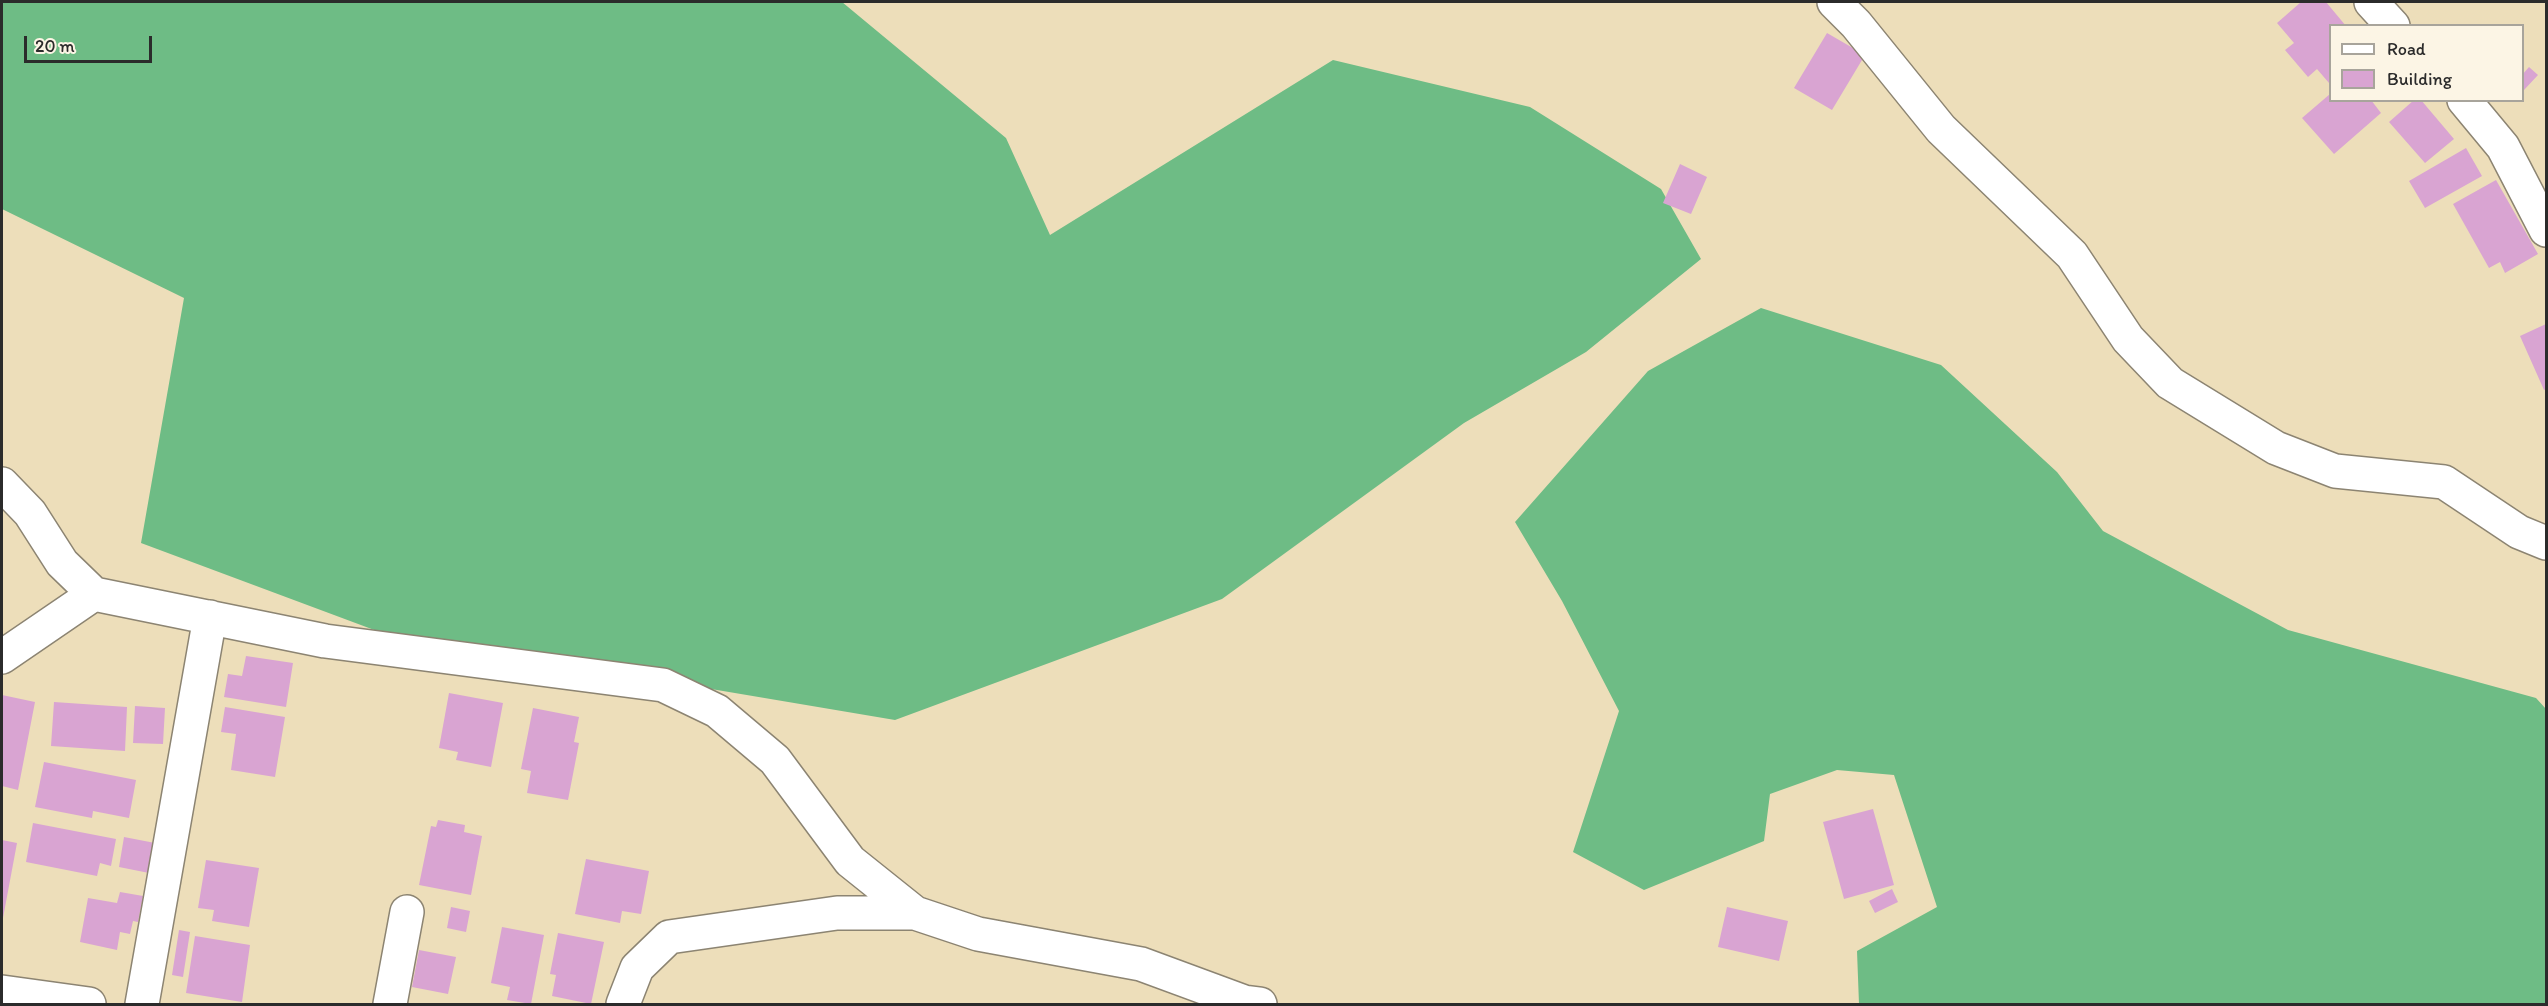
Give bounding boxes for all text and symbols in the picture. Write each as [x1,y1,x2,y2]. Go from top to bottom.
scale bar [27,24,154,62]
legend [2329,24,2524,102]
text: 20 m [35,35,75,57]
text: Road [2387,38,2426,60]
text: Building [2387,68,2452,90]

